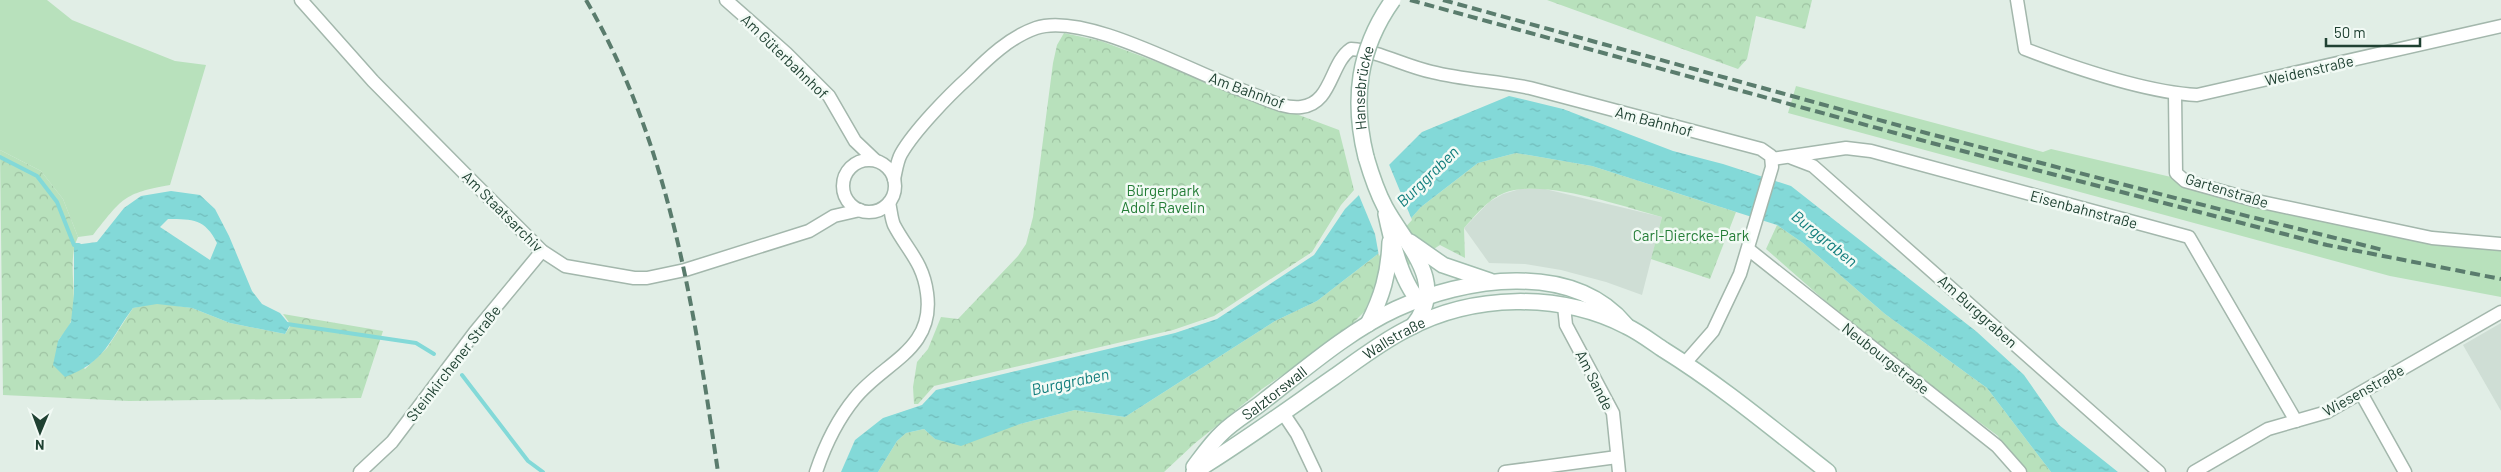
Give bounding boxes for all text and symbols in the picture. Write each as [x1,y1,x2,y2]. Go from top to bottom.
street label: Am Güterbahnhof [738,10,832,102]
scale bar [2326,15,2420,47]
text: 50 m [2334,23,2366,41]
street label: Hansebrücke [1350,43,1377,131]
street label: Weidenstraße [2263,51,2355,89]
street label: Am Bahnhof [1207,68,1287,112]
street label: Am Bahnhof [1613,102,1695,140]
water label: Burggraben [1392,142,1462,210]
street label: Am Staatsarchiv [459,167,547,255]
street label: Gartenstraße [2183,169,2271,211]
park label: Bürgerpark Adolf Ravelin [1121,181,1205,216]
street label: Eisenbahnstraße [2028,186,2140,232]
water label: Burggraben [1788,206,1862,270]
park label: Carl-Diercke-Park [1633,226,1750,244]
street label: Am Burggraben [1935,271,2021,351]
street label: Steinkirchener Straße [402,301,504,425]
street label: Wallstraße [1359,313,1428,363]
street label: Neubourgstraße [1839,318,1933,398]
street label: Am Sande [1572,347,1618,413]
street label: Wiesenstraße [2319,360,2407,420]
street label: Salztorswall [1238,362,1310,423]
water label: Burggraben [1029,364,1111,398]
north arrow [15,407,65,457]
text: N [35,437,45,454]

